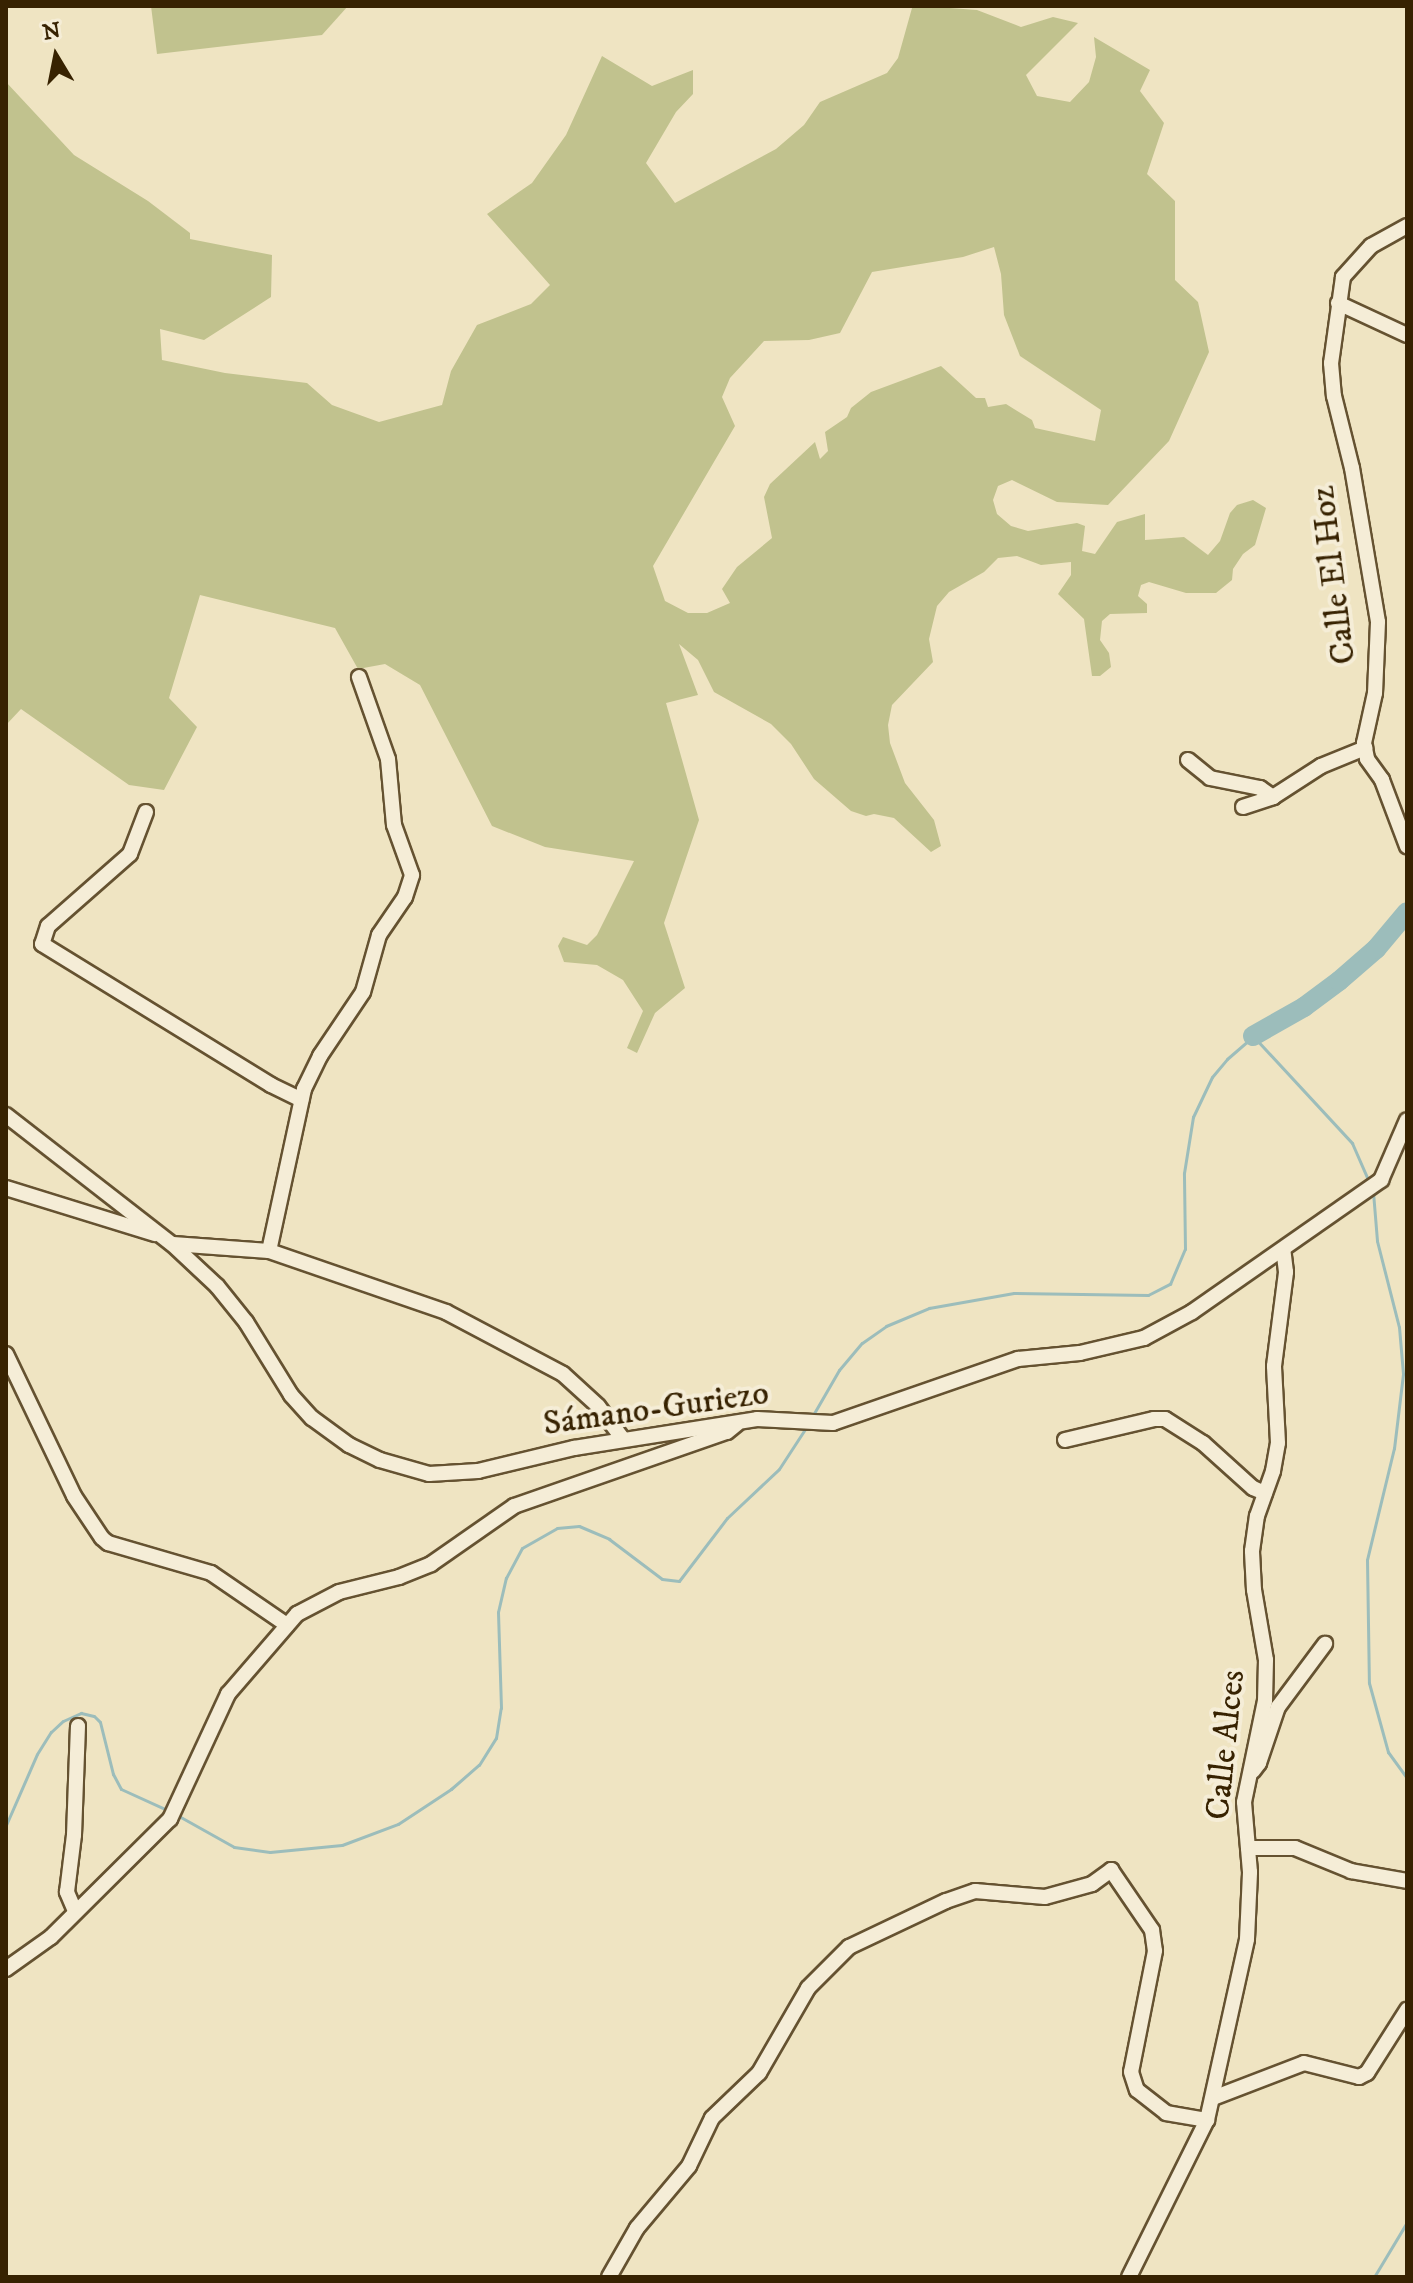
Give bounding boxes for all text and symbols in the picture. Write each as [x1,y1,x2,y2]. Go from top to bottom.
north arrow [16,16,96,96]
text: N [41,17,63,47]
street label: Calle El Hoz [1303,483,1365,667]
street label: Sámano-Guriezo [541,1373,771,1445]
street label: Calle Alces [1198,1668,1254,1822]

